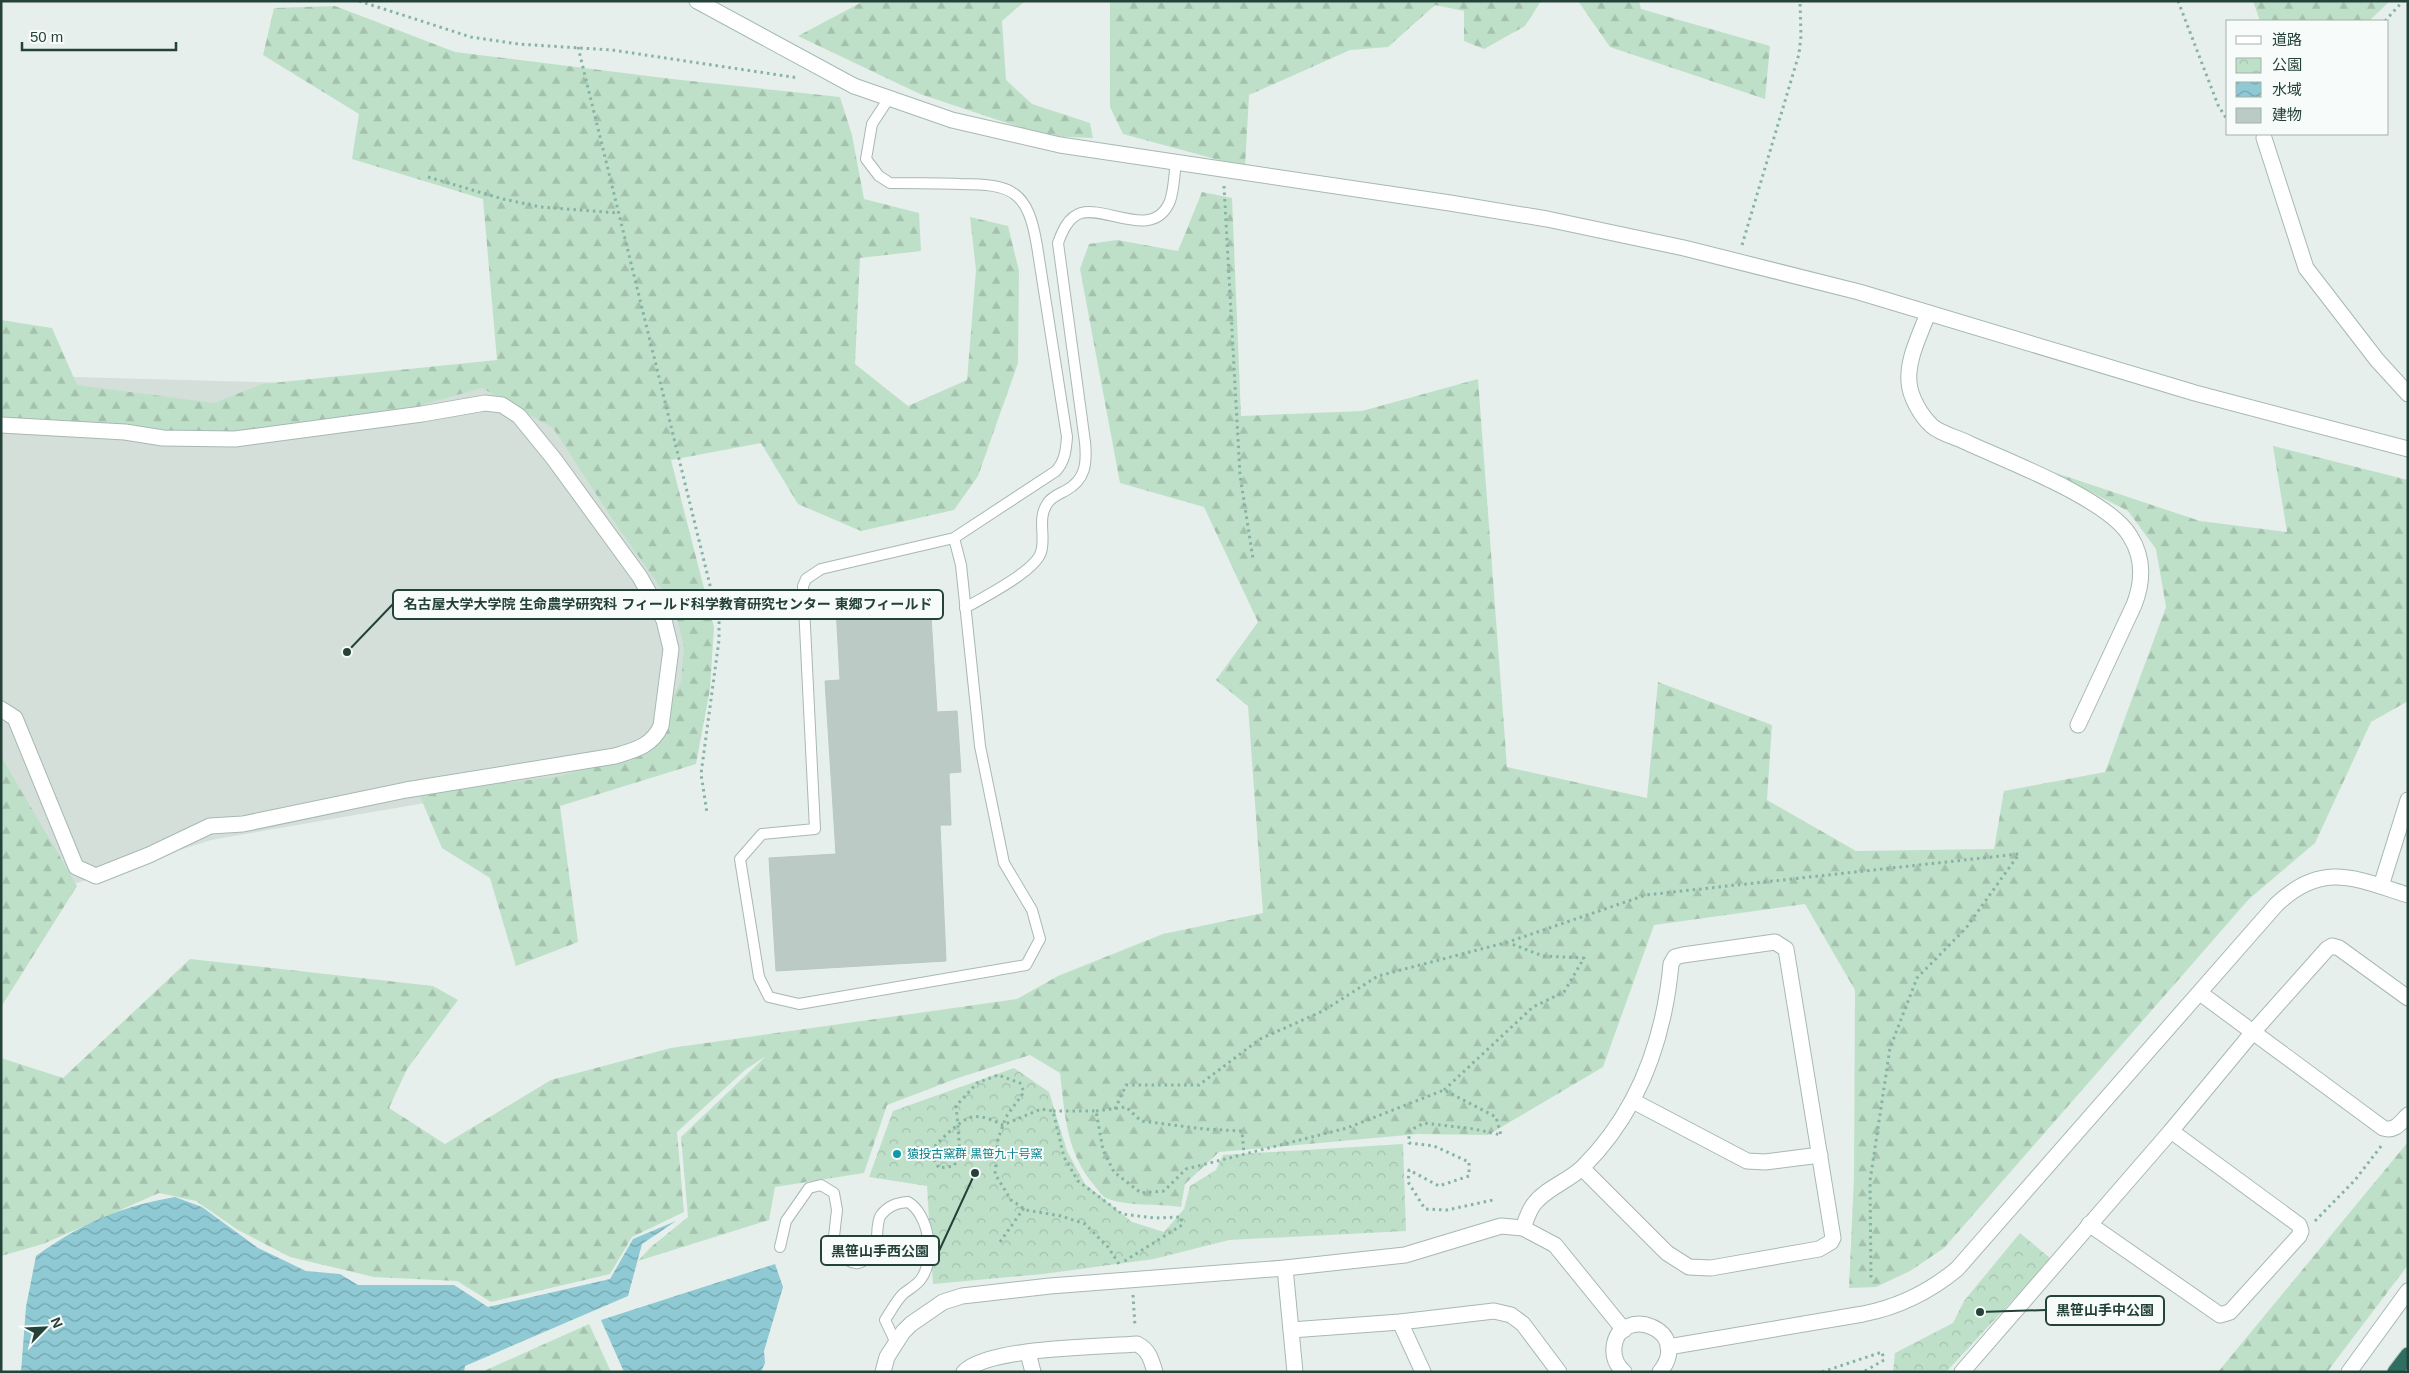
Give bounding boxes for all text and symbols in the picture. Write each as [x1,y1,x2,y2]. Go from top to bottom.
scale bar [22,20,176,52]
legend [2226,20,2389,135]
text: 50 m [30,28,63,45]
text: 道路 [2272,31,2302,48]
text: 公園 [2272,56,2302,73]
text: 水域 [2272,81,2302,98]
text: 建物 [2272,106,2302,123]
callout: 名古屋大学大学院 生命農学研究科 フィールド科学教育研究センター 東郷フィールド [393,590,943,619]
text: 名古屋大学大学院 生命農学研究科 フィールド科学教育研究センター 東郷フィールド [403,596,933,612]
place label: 猿投古窯群 黒笹九十号窯 [907,1147,1042,1161]
marker: 猿投古窯群 黒笹九十号窯 [891,1148,903,1160]
callout: 黒笹山手西公園 [821,1236,939,1265]
text: 黒笹山手西公園 [831,1243,929,1259]
callout: 黒笹山手中公園 [2046,1296,2164,1325]
text: 黒笹山手中公園 [2056,1302,2154,1318]
north arrow [20,1303,70,1353]
text: N [48,1315,66,1331]

